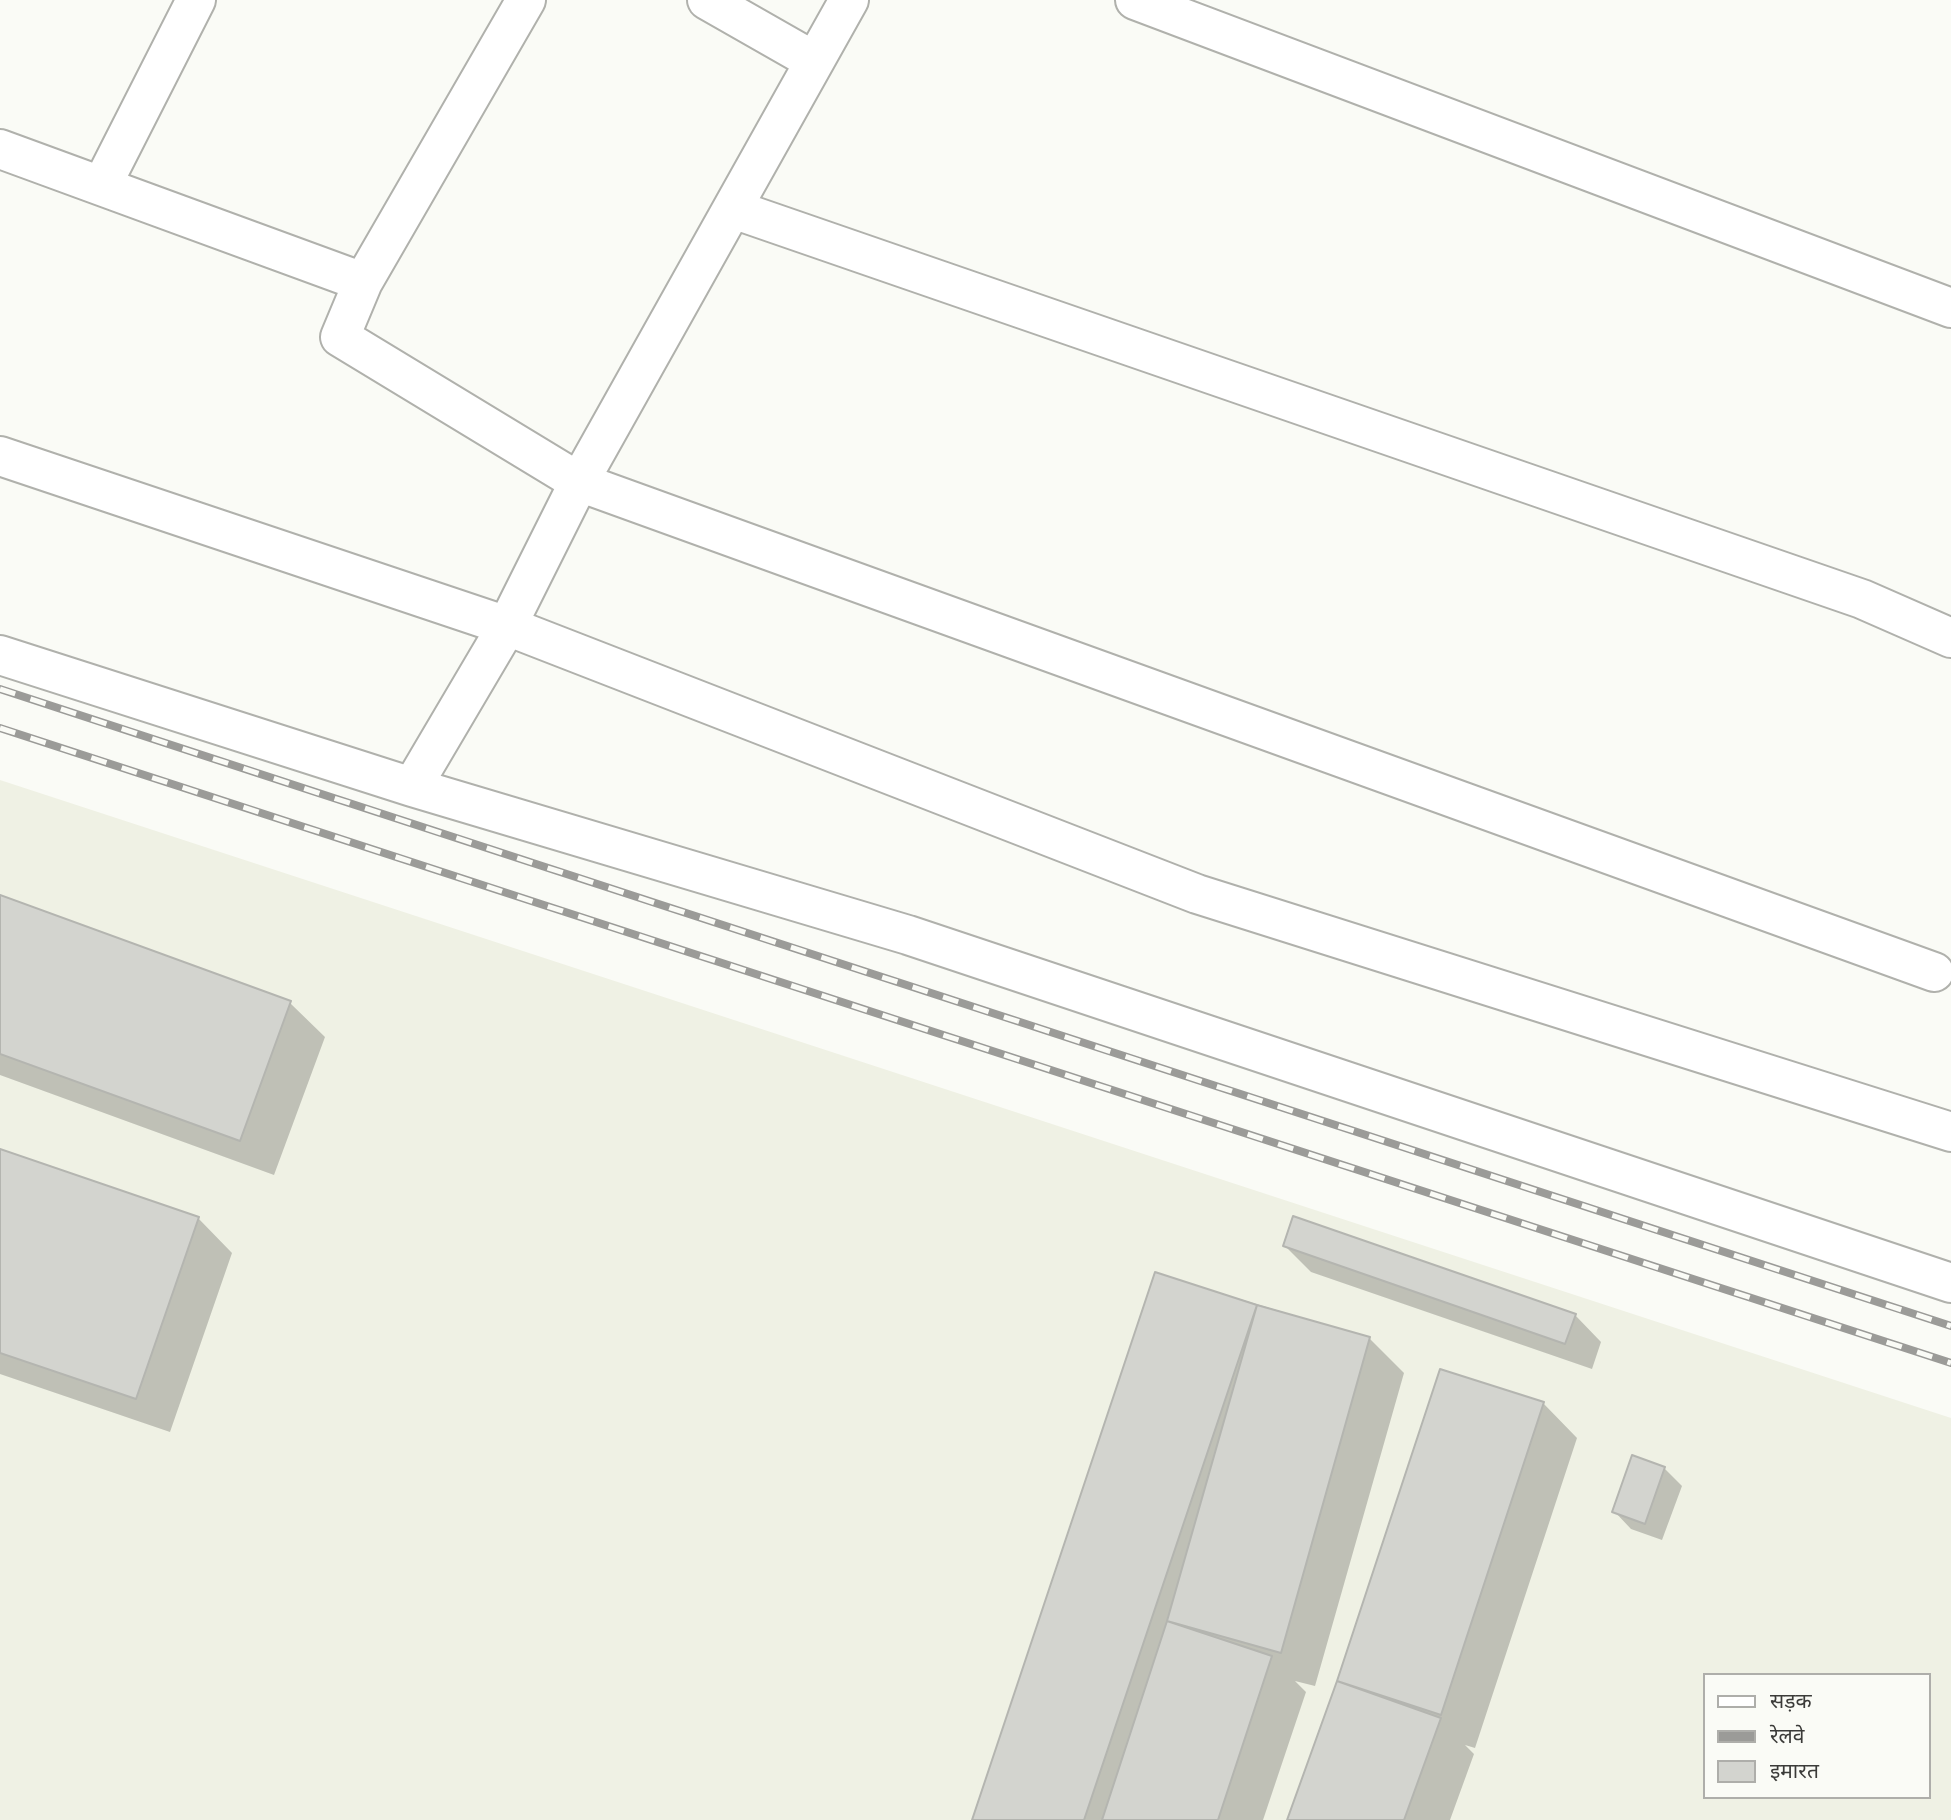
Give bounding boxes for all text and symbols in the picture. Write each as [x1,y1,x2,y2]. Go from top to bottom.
legend [1702,1673,1930,1799]
text: सड़क [1770,1687,1812,1715]
text: रेलवे [1770,1722,1805,1750]
text: इमारत [1770,1757,1819,1785]

